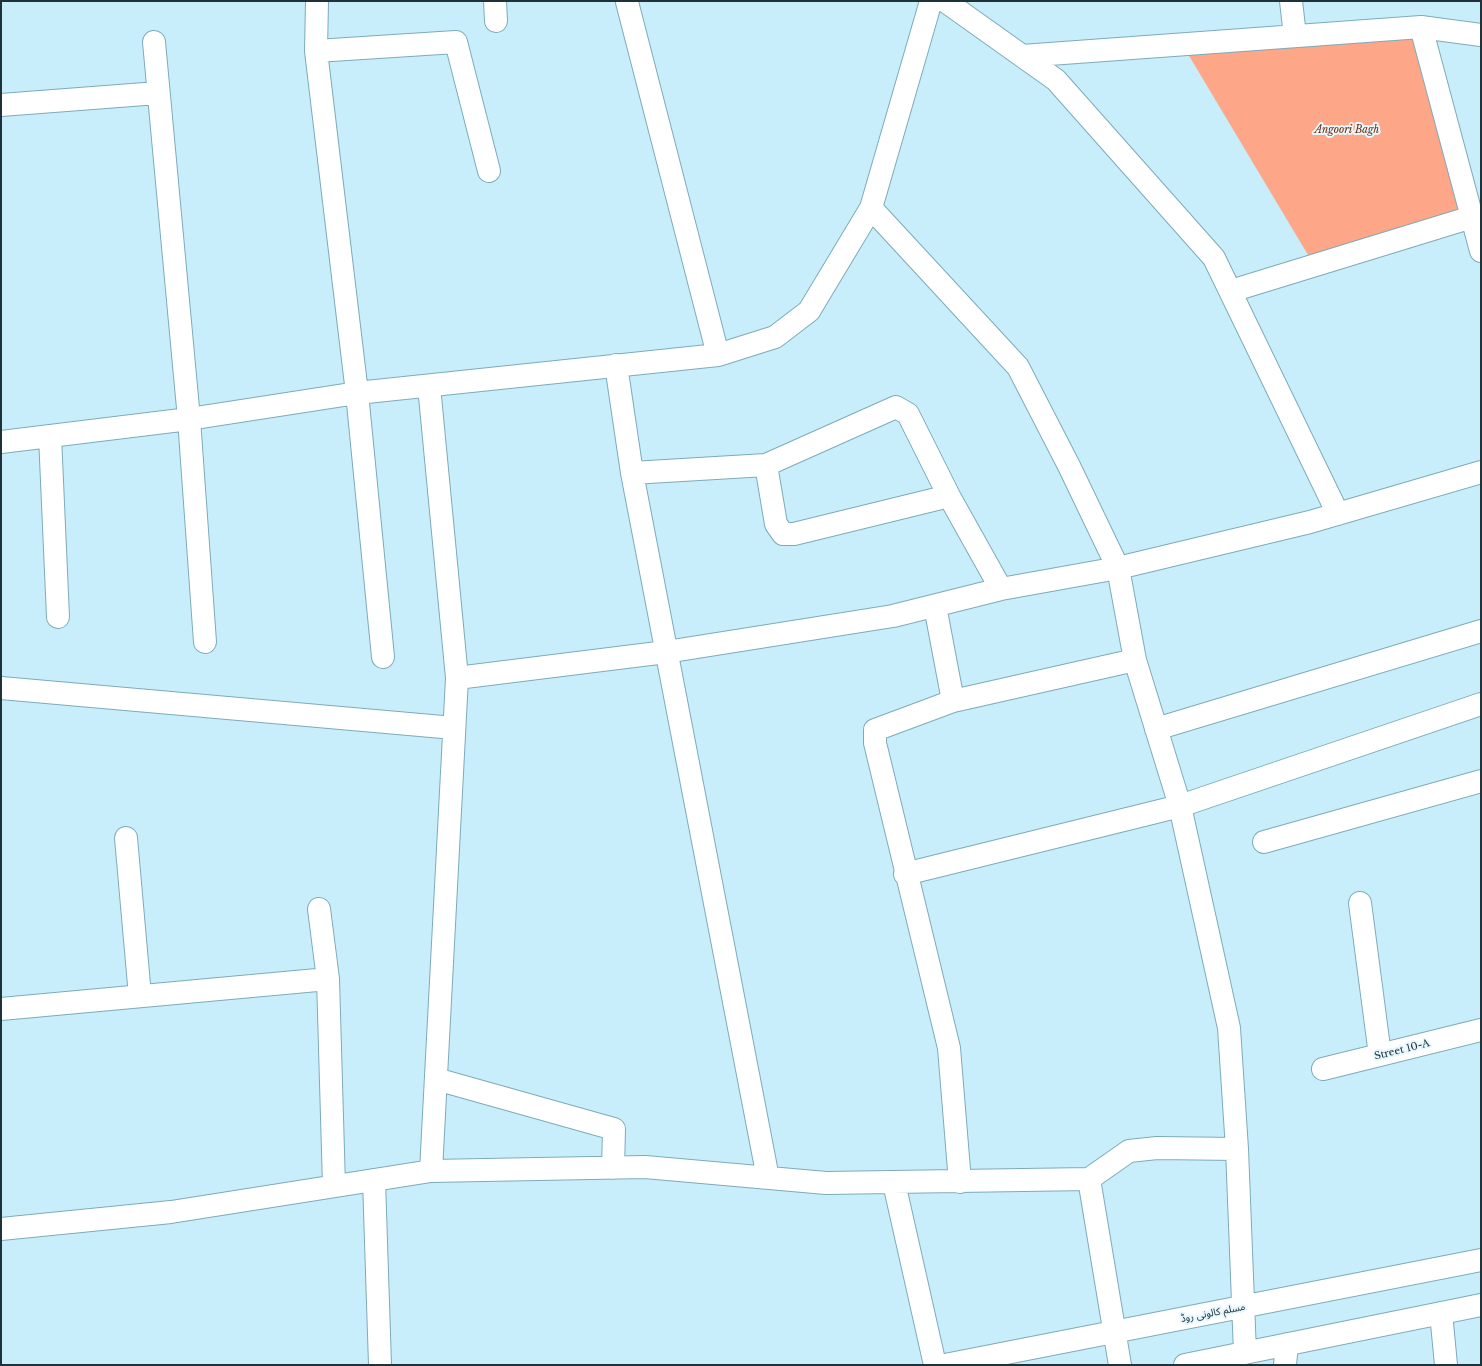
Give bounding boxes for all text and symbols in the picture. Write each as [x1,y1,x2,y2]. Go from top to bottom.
park label: Angoori Bagh [1315,124,1379,136]
street label: Street 10-A [1373,1037,1431,1063]
street label: مسلم کالونی روڈ [1180,1301,1246,1325]

